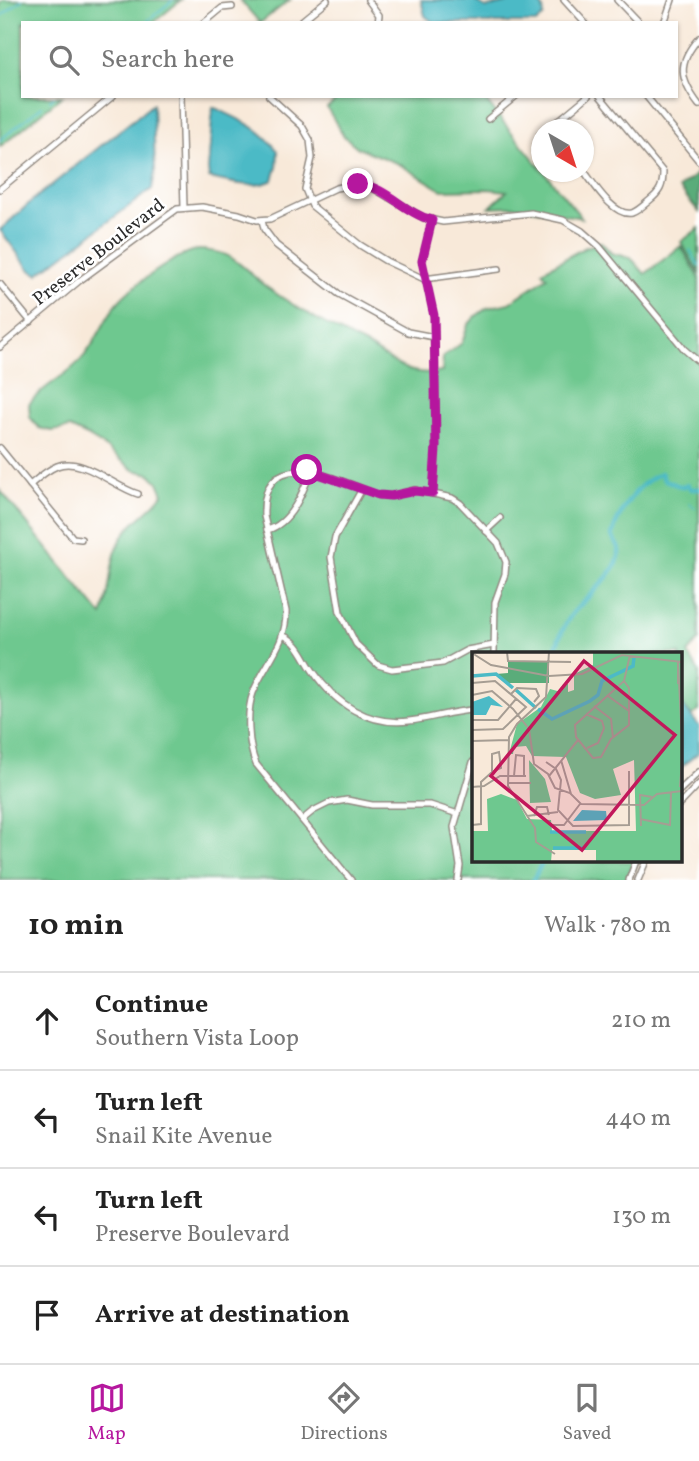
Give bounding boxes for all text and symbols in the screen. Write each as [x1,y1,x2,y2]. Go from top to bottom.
search box [21,21,678,98]
icon: search [45,41,83,79]
text: Search here [101,42,234,78]
north arrow [531,119,594,182]
route end [342,168,373,199]
street label: Preserve Boulevard [28,193,171,312]
route start [291,454,322,485]
inset map [472,652,682,862]
text: 10 min [28,905,124,947]
text: Walk · 780 m [544,910,671,942]
text: Continue [95,987,208,1023]
icon: ahead [28,1002,66,1040]
text: 210 m [611,1005,671,1037]
text: Southern Vista Loop [95,1023,299,1055]
text: Turn left [95,1085,203,1121]
icon: left [28,1100,66,1138]
text: 440 m [605,1103,671,1135]
text: Snail Kite Avenue [95,1121,272,1153]
text: Turn left [95,1183,203,1219]
icon: left [28,1198,66,1236]
text: 130 m [612,1201,671,1233]
text: Preserve Boulevard [95,1219,290,1251]
icon: arrive [28,1296,66,1334]
text: Arrive at destination [95,1297,350,1333]
tab: Map [87,1379,126,1447]
tab: Directions [301,1379,388,1447]
tab: Saved [563,1379,611,1447]

